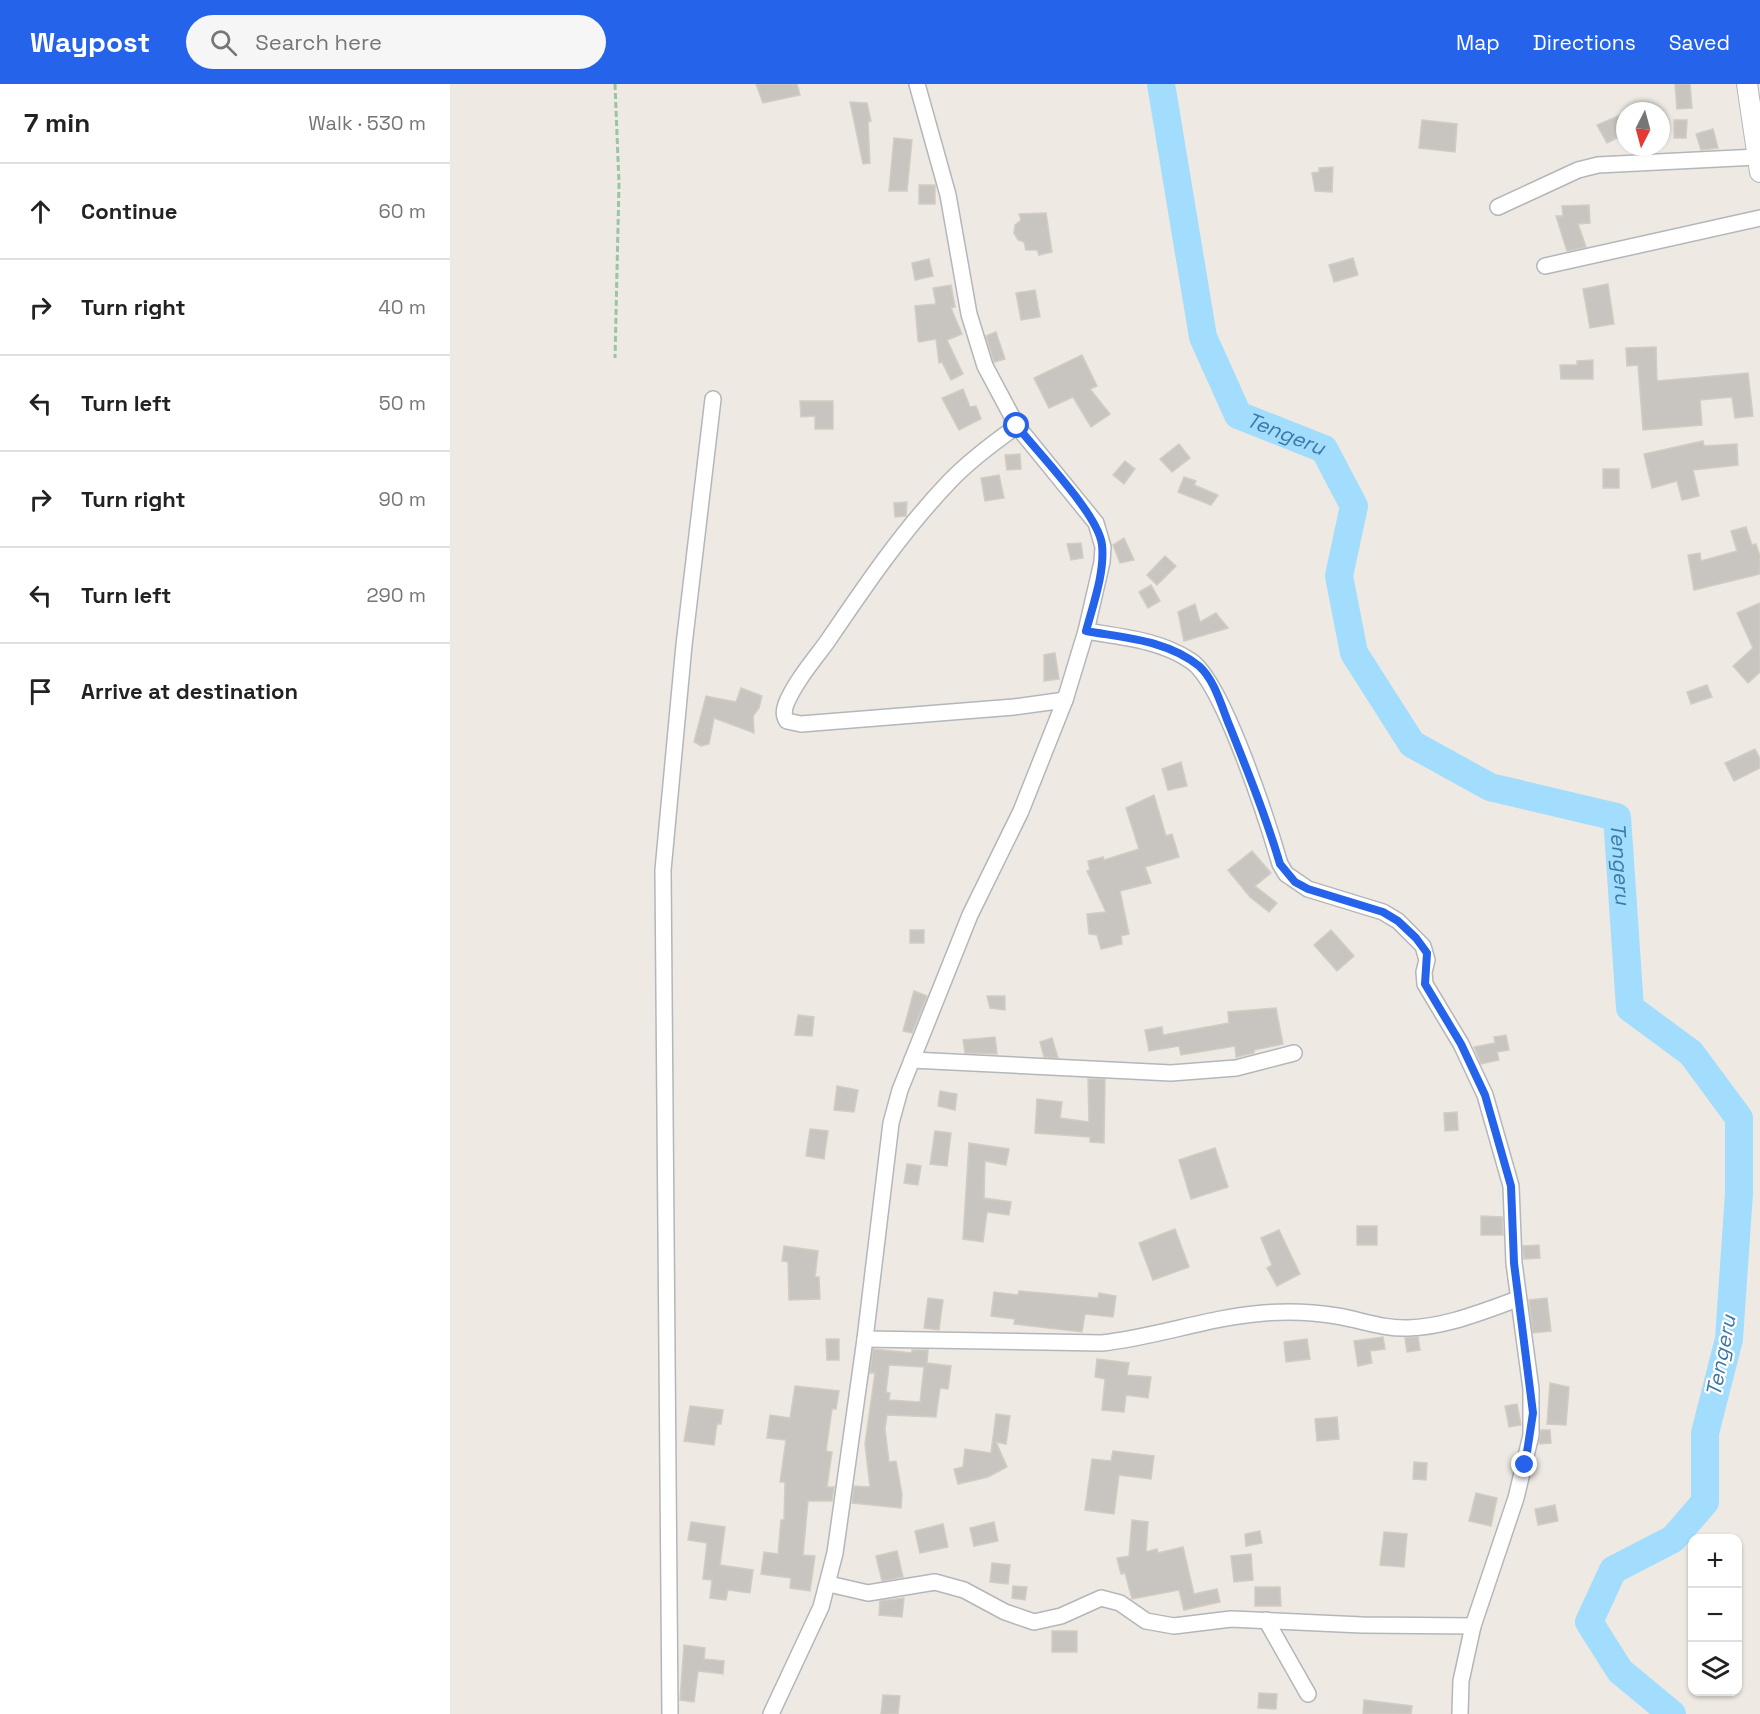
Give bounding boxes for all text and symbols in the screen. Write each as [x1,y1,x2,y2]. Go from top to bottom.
search box [186,15,606,69]
text: Waypost [30,24,150,60]
icon: search [207,26,240,59]
text: Search here [255,28,382,56]
text: Map [1456,29,1500,56]
text: Directions [1533,29,1636,56]
text: Saved [1669,29,1730,56]
north arrow [1616,102,1670,156]
text: 7 min [24,106,90,140]
text: Walk · 530 m [308,110,426,136]
icon: ahead [24,195,57,228]
text: Continue [81,197,177,225]
text: 60 m [379,198,426,224]
icon: right [24,291,57,324]
text: Turn right [81,293,186,321]
text: 40 m [378,294,426,320]
icon: left [24,387,57,420]
text: Turn left [81,389,171,417]
text: 50 m [379,390,426,416]
water label: Tengeru [1242,406,1330,461]
route start [1003,412,1029,438]
icon: right [24,483,57,516]
text: Turn right [81,485,186,513]
text: 90 m [379,486,426,512]
icon: left [24,579,57,612]
text: Turn left [81,581,171,609]
text: 290 m [367,582,426,608]
icon: arrive [24,675,57,708]
text: Arrive at destination [81,677,298,705]
water label: Tengeru [1604,822,1637,907]
water label: Tengeru [1699,1312,1742,1399]
route end [1511,1451,1537,1477]
map controls [1688,1534,1742,1696]
button: + [1688,1534,1742,1588]
button: − [1688,1588,1742,1642]
button: layers [1688,1642,1742,1696]

